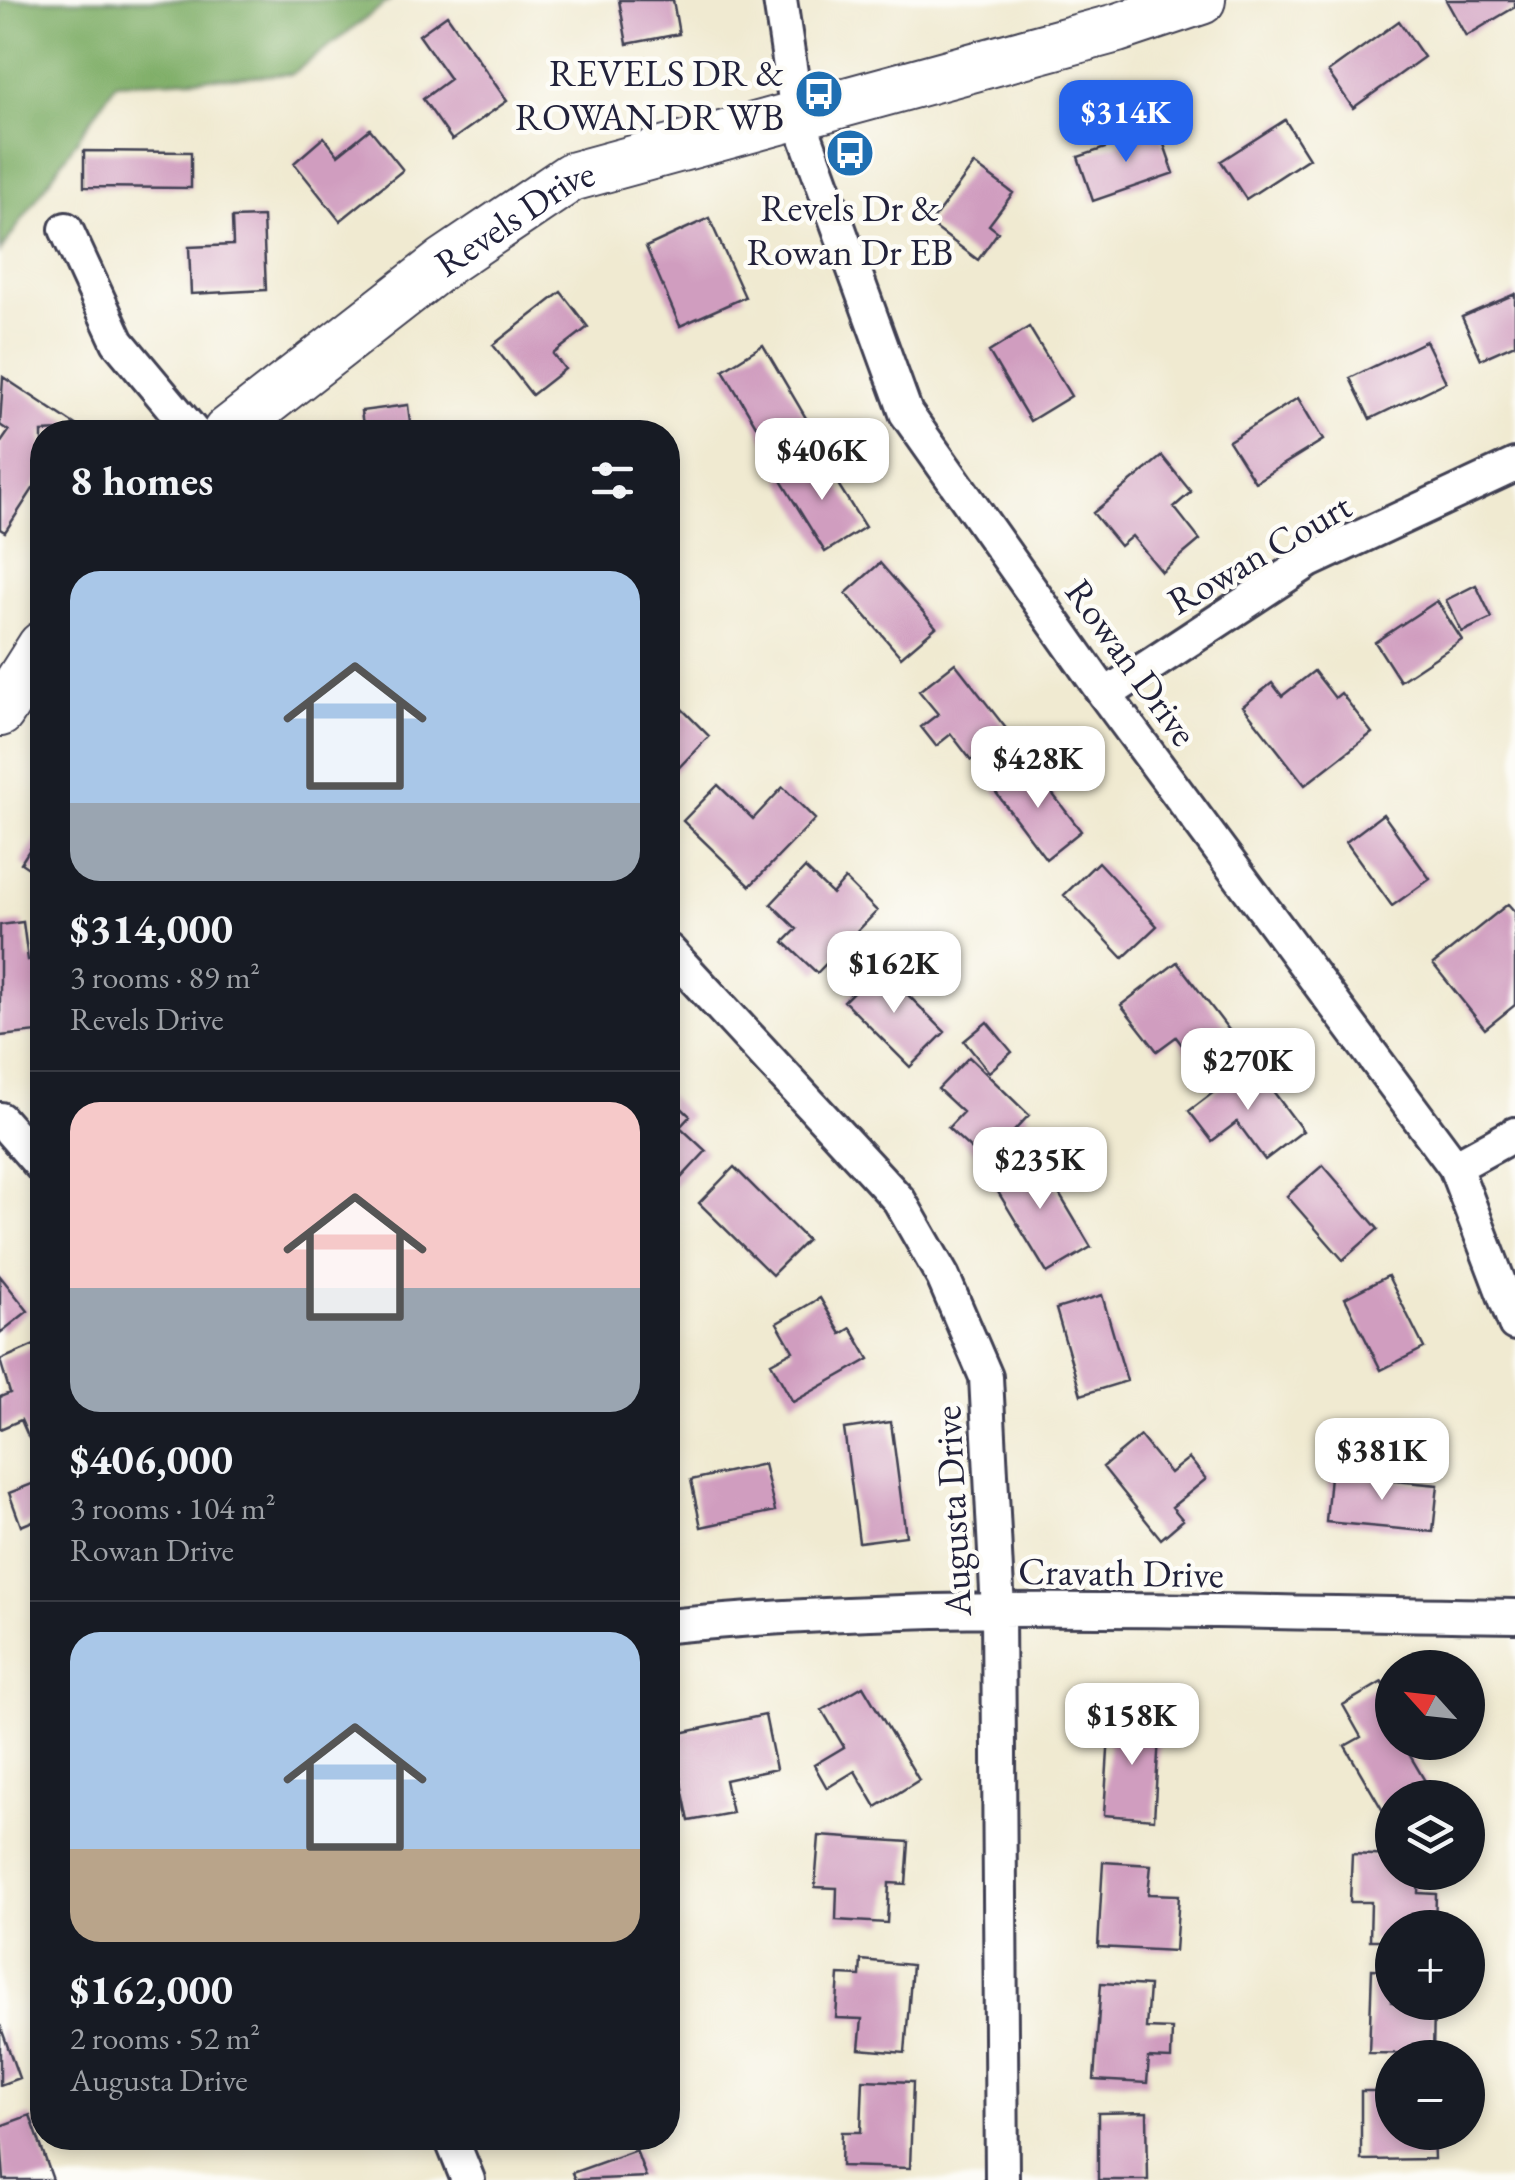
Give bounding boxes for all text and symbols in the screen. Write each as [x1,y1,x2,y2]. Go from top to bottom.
place label: REVELS DR & ROWAN DR WB [515,48,784,141]
bus stop icon: REVELS DR & ROWAN DR WB [793,68,845,120]
pin: $314K [1056,80,1196,165]
text: $314K [1081,91,1171,133]
bus stop icon: Revels Dr & Rowan Dr EB [824,127,876,179]
street label: Revels Drive [425,147,600,287]
place label: Revels Dr & Rowan Dr EB [747,183,953,276]
pin: $406K [752,418,892,503]
text: $406K [777,429,867,471]
text: 8 homes [70,453,213,508]
icon: filters [585,453,640,508]
street label: Rowan Court [1158,481,1360,625]
street label: Rowan Drive [1055,569,1209,755]
icon: home [265,636,445,816]
pin: $428K [968,726,1108,811]
text: $428K [993,737,1083,779]
text: $314,000 [70,901,233,956]
pin: $162K [824,931,964,1016]
text: $162K [849,942,939,984]
text: 3 rooms · 89 m² [70,956,260,998]
text: Revels Drive [70,998,224,1040]
pin: $270K [1178,1028,1318,1113]
text: $270K [1203,1039,1293,1081]
pin: $235K [970,1127,1110,1212]
text: $235K [995,1138,1085,1180]
icon: home [265,1167,445,1347]
street label: Augusta Drive [922,1404,982,1619]
pin: $381K [1312,1418,1452,1503]
text: $381K [1337,1429,1427,1471]
text: $406,000 [70,1432,233,1487]
text: 3 rooms · 104 m² [70,1487,276,1529]
text: Rowan Drive [70,1529,234,1571]
street label: Cravath Drive [1018,1546,1224,1598]
north arrow [1375,1650,1485,1760]
map controls [1375,1650,1485,2150]
pin: $158K [1062,1683,1202,1768]
text: $158K [1087,1694,1177,1736]
icon: home [265,1697,445,1877]
button: layers [1375,1780,1485,1890]
button: + [1375,1910,1485,2020]
text: $162,000 [70,1962,233,2017]
text: 2 rooms · 52 m² [70,2017,260,2059]
button: − [1375,2040,1485,2150]
text: Augusta Drive [70,2059,248,2101]

